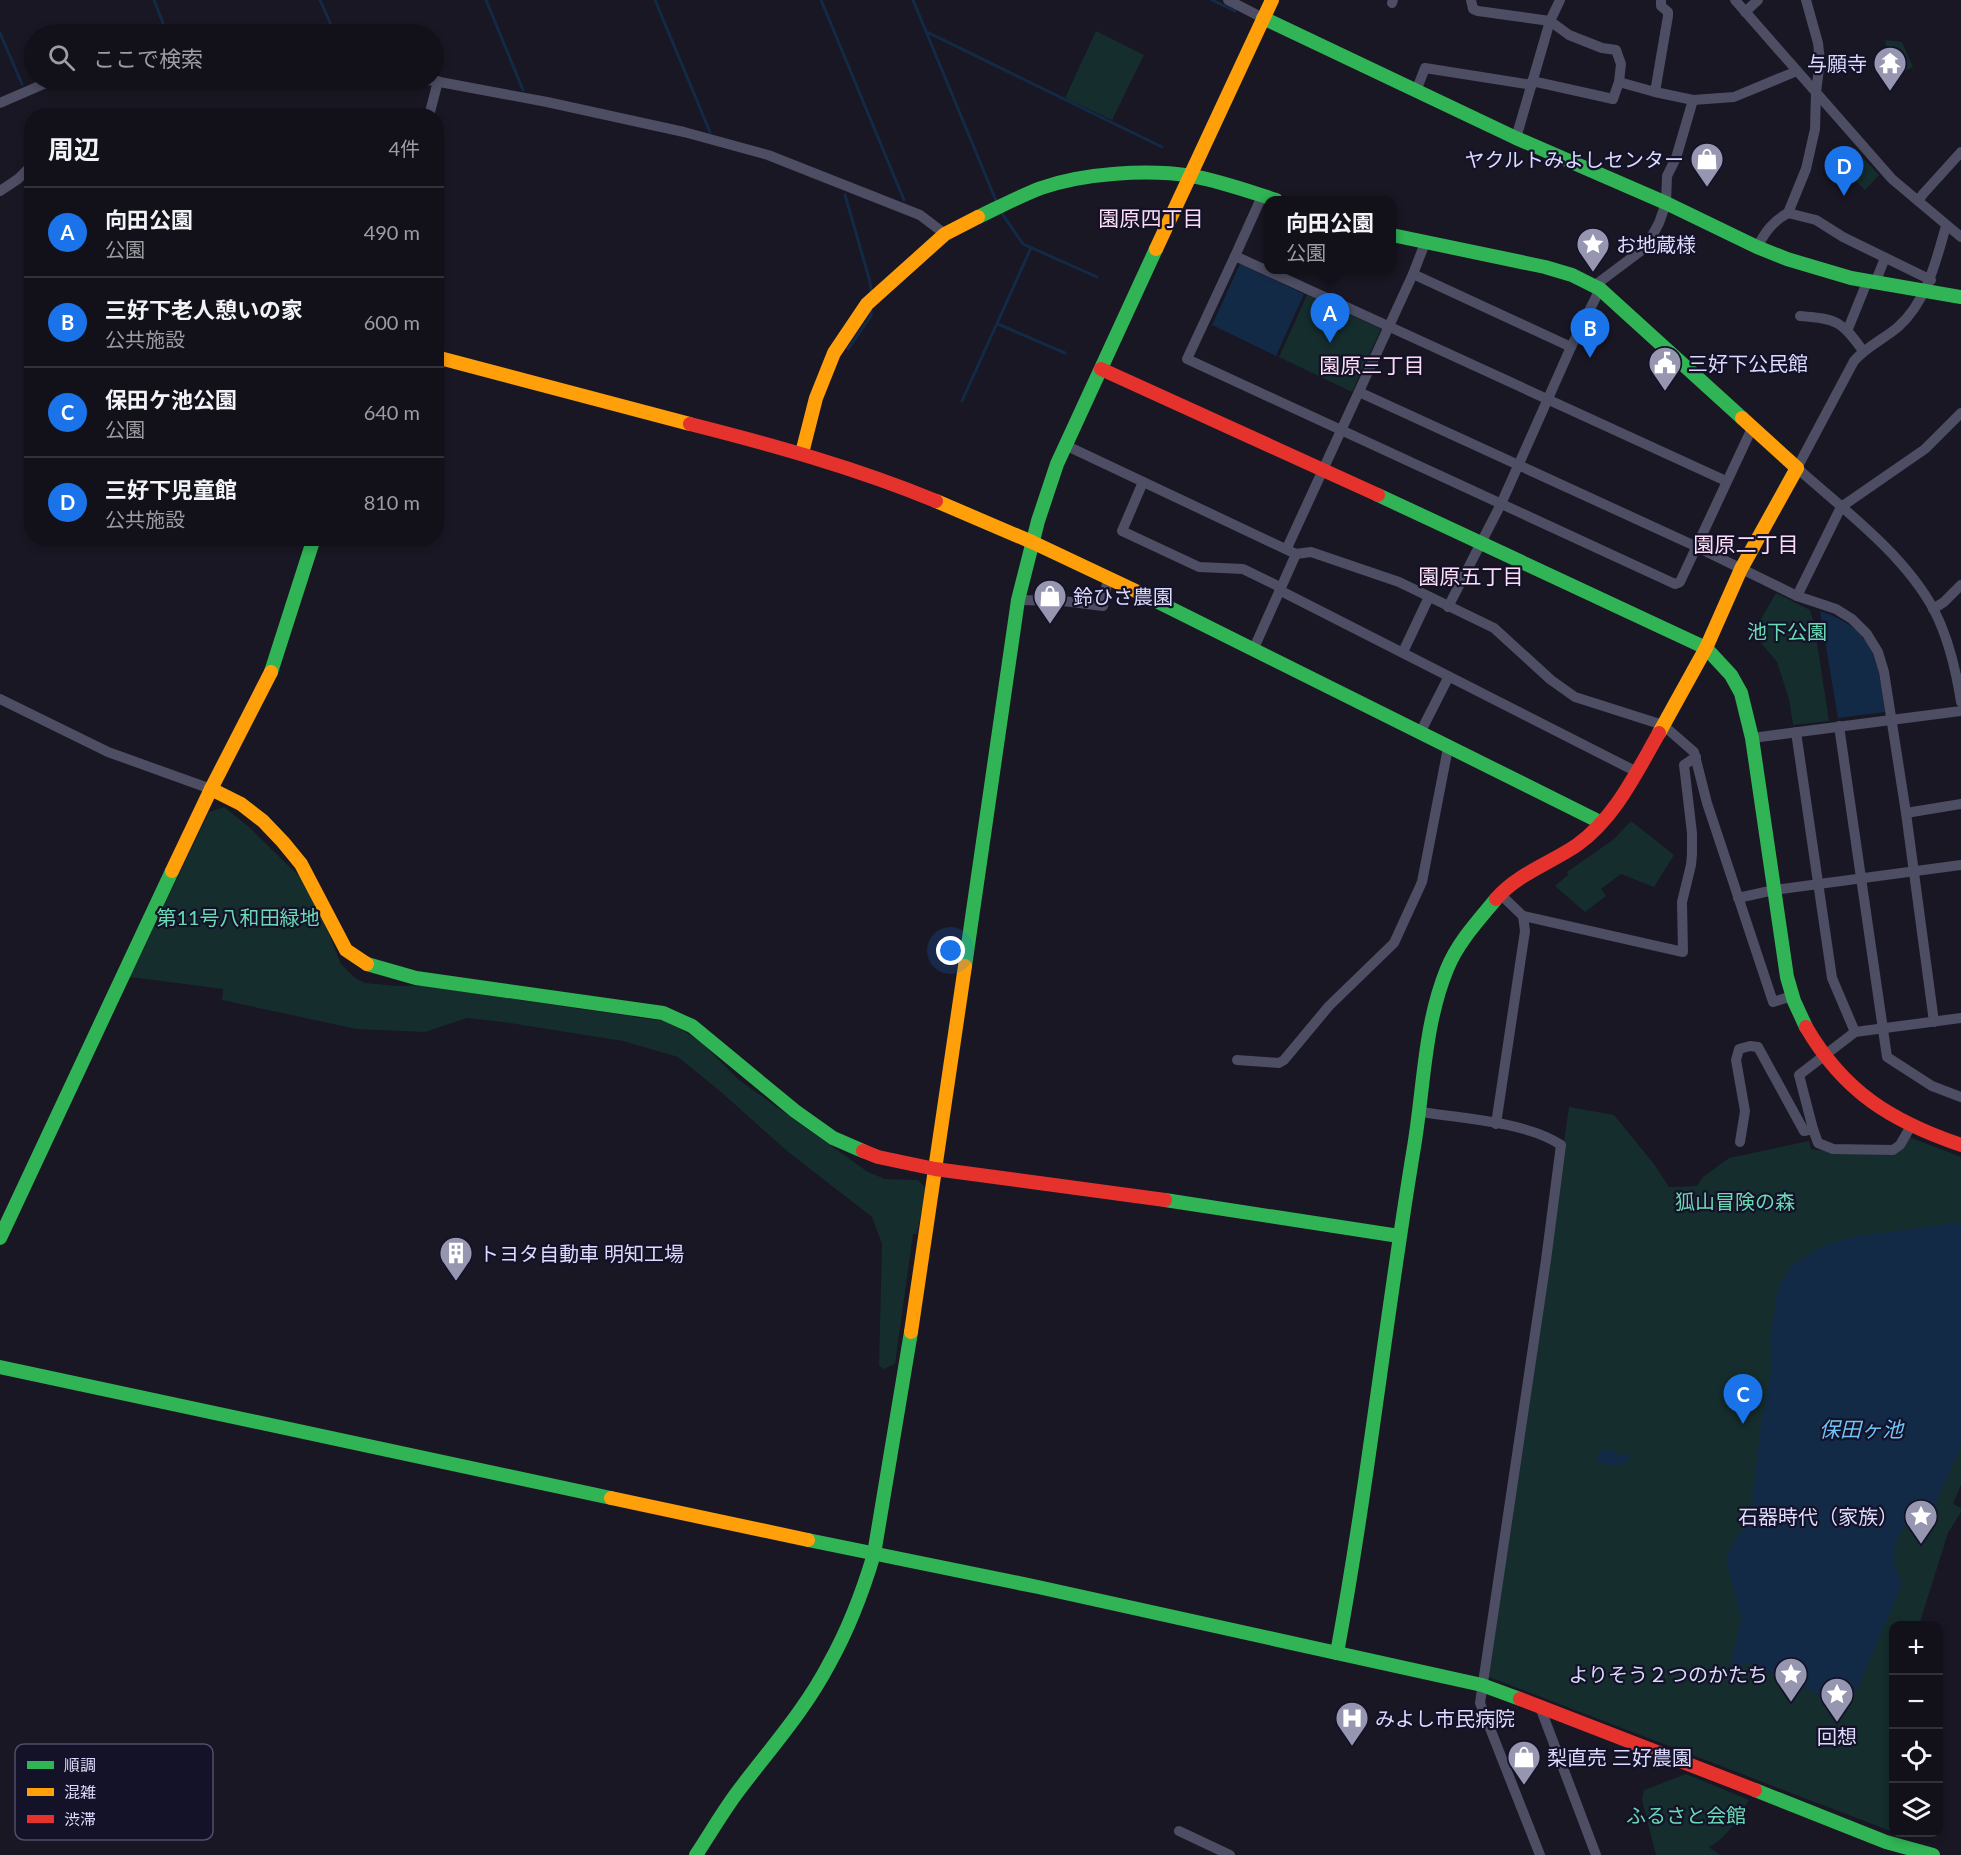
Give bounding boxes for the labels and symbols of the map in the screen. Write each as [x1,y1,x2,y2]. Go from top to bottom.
temple icon: 与願寺 [1872,45,1908,92]
place label: 与願寺 [1807,51,1867,75]
shop icon: ヤクルトみよしセンター [1689,141,1725,188]
pin: D [1824,146,1864,196]
place label: ヤクルトみよしセンター [1465,147,1684,171]
district label: 園原四丁目 [1099,205,1204,230]
place icon: お地蔵様 [1575,226,1611,273]
place label: お地蔵様 [1616,232,1696,256]
pin: A [1310,294,1350,343]
pin: B [1570,308,1610,358]
public building icon: 三好下公民館 [1647,345,1683,392]
place label: 三好下公民館 [1688,351,1808,375]
district label: 園原三丁目 [1320,352,1425,377]
district label: 園原二丁目 [1694,531,1799,556]
district label: 園原五丁目 [1419,563,1524,588]
shop icon: 鈴ひさ農園 [1032,578,1068,625]
place label: 鈴ひさ農園 [1073,584,1173,608]
park label: 池下公園 [1747,619,1827,643]
park label: 第11号八和田緑地 [156,905,320,929]
your location [936,936,965,965]
park label: 狐山冒険の森 [1675,1189,1795,1213]
building icon: トヨタ自動車 明知工場 [438,1235,474,1282]
place label: トヨタ自動車 明知工場 [479,1241,684,1265]
pin: C [1724,1374,1762,1424]
water label: 保田ヶ池 [1819,1416,1905,1441]
place icon: 石器時代（家族） [1903,1498,1939,1545]
place label: 石器時代（家族） [1738,1504,1898,1528]
place icon: よりそう２つのかたち [1773,1656,1809,1703]
place label: よりそう２つのかたち [1568,1662,1768,1686]
place icon: 回想 [1819,1676,1855,1723]
hospital icon: みよし市民病院 [1334,1700,1370,1747]
place label: みよし市民病院 [1375,1706,1515,1730]
place label: 回想 [1817,1724,1857,1748]
shop icon: 梨直売 三好農園 [1506,1739,1542,1786]
legend [15,1744,213,1840]
place label: 梨直売 三好農園 [1547,1745,1692,1769]
text: 順調 [64,1755,96,1774]
text: 混雑 [64,1782,96,1801]
park label: ふるさと会館 [1626,1803,1746,1827]
text: 渋滞 [64,1809,96,1828]

